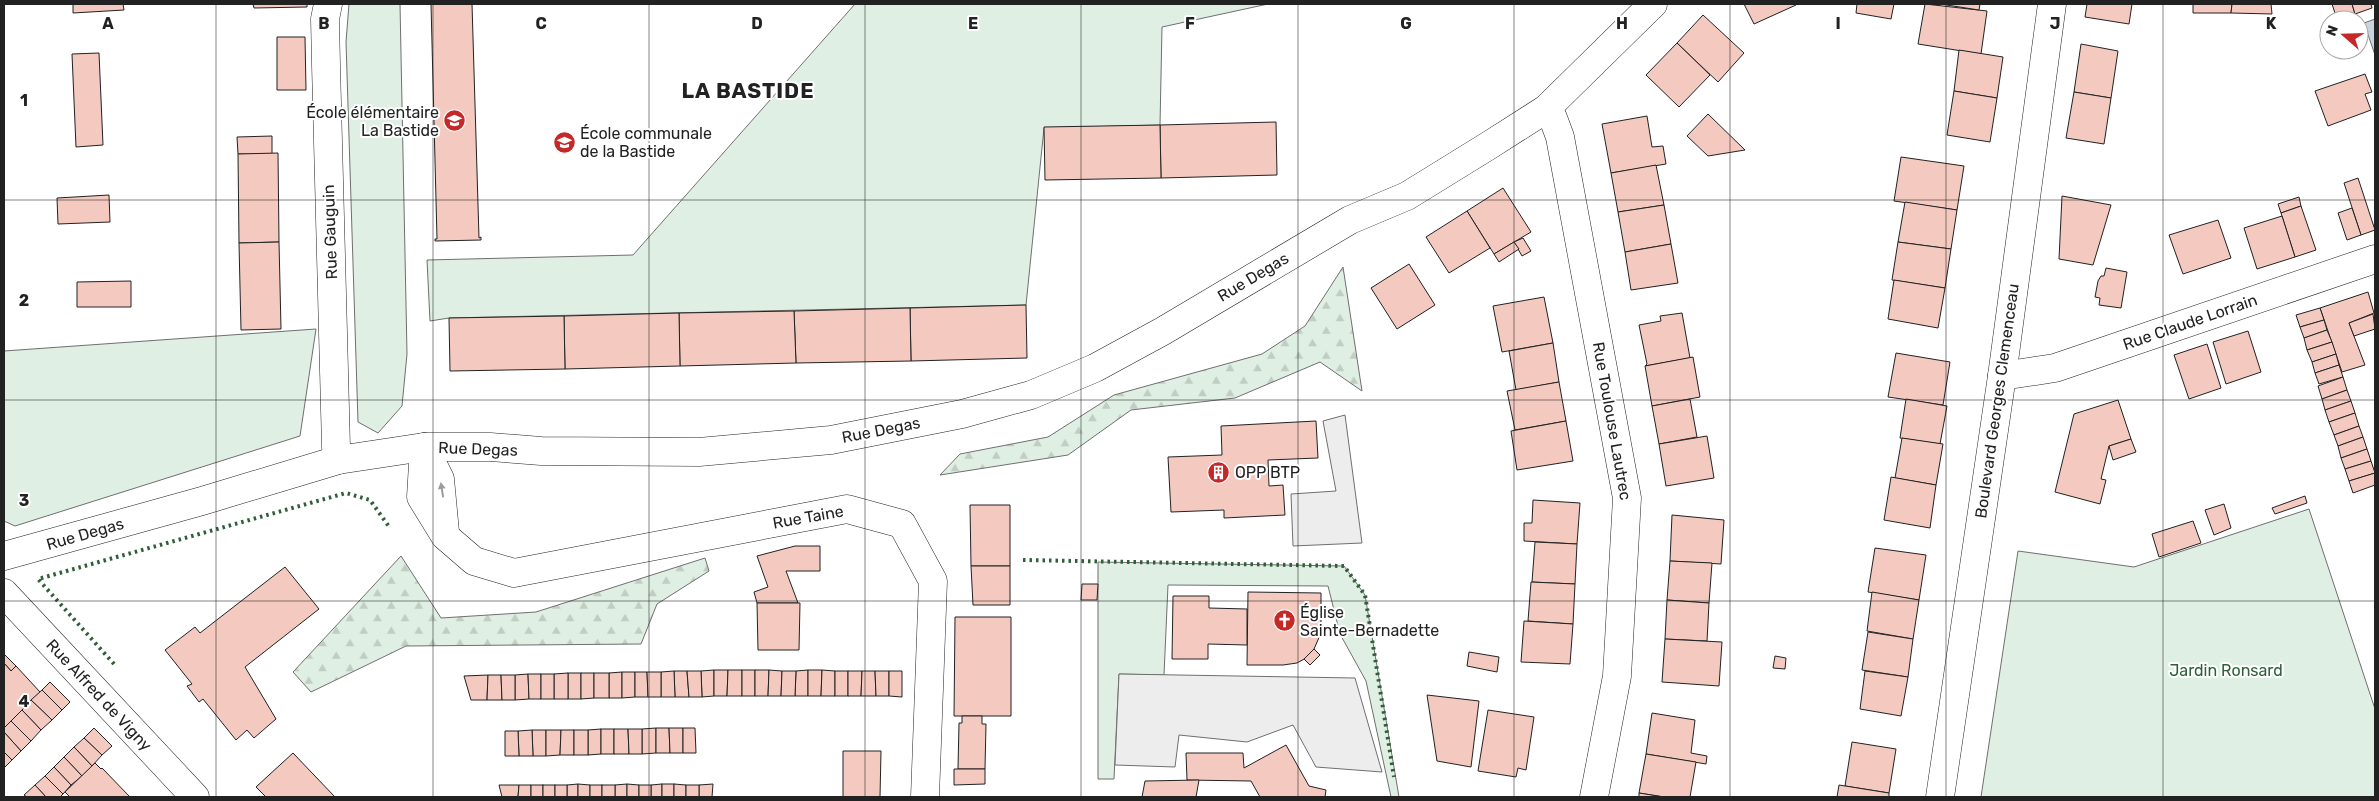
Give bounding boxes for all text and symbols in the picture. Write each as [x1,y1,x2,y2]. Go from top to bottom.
north arrow [2319,10,2369,60]
text: A [102,14,114,33]
text: B [318,14,330,33]
text: C [535,14,547,33]
text: D [751,14,763,33]
text: E [968,14,978,33]
text: F [1185,14,1195,33]
text: G [1400,14,1412,33]
text: H [1616,14,1628,33]
text: I [1835,14,1841,33]
text: J [2050,14,2060,33]
text: K [2266,14,2277,33]
text: N [2323,23,2342,38]
district label: LA BASTIDE [681,78,815,103]
text: 1 [20,91,28,110]
place label: École élémentaire La Bastide [306,103,439,140]
school or university icon: École élémentaire La Bastide [443,109,467,133]
place label: École communale de la Bastide [580,124,712,161]
school or university icon: École communale de la Bastide [552,130,576,154]
street label: Rue Gauguin [319,184,341,280]
street label: Rue Degas [1214,248,1292,306]
street label: Boulevard Georges Clemenceau [1971,282,2023,520]
street label: Rue Claude Lorrain [2120,290,2260,354]
text: 2 [19,291,29,310]
street label: Rue Toulouse Lautrec [1589,340,1635,502]
street label: Rue Degas [840,413,922,447]
street label: Rue Degas [438,438,518,460]
building icon: OPP BTP [1207,460,1231,484]
place label: OPP BTP [1235,463,1300,482]
one-way arrow [438,482,446,498]
text: 3 [19,491,29,510]
street label: Rue Taine [771,501,845,533]
street label: Rue Degas [44,514,126,554]
place label: Église Sainte-Bernadette [1300,603,1439,640]
church icon: Église Sainte-Bernadette [1272,609,1296,633]
street label: Rue Alfred de Vigny [42,635,156,755]
park label: Jardin Ronsard [2169,661,2283,680]
text: 4 [19,692,30,711]

